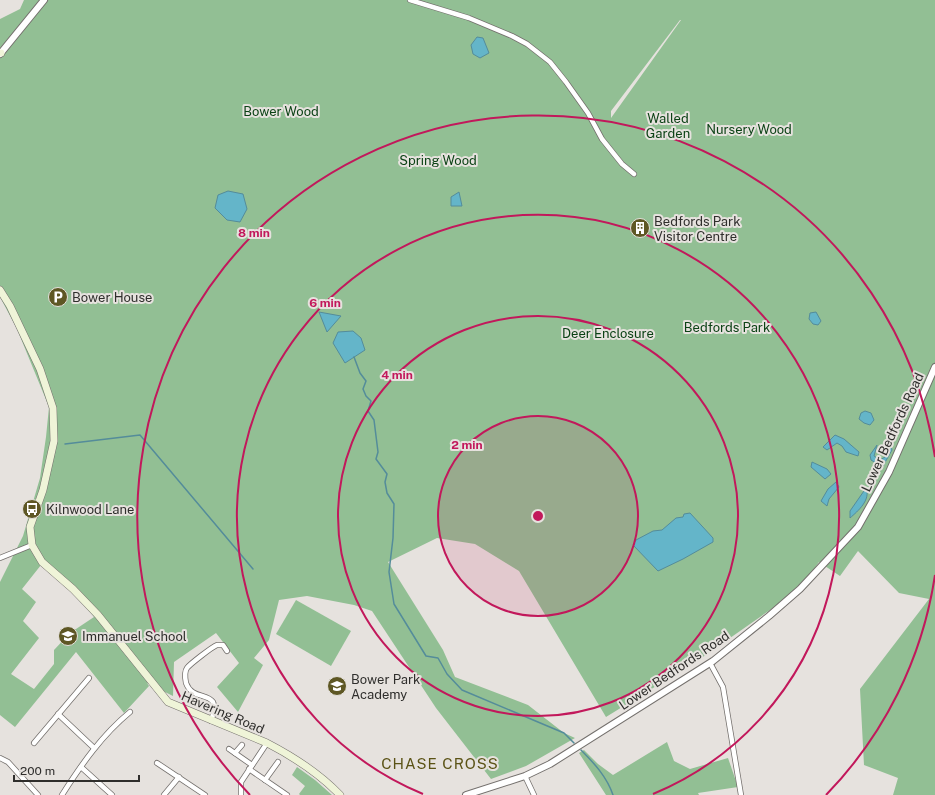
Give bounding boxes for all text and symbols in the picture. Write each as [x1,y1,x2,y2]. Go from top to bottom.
park label: Bower Wood [243,104,319,119]
park label: Walled Garden [646,111,690,141]
park label: Nursery Wood [706,122,792,137]
park label: Spring Wood [399,153,477,168]
place label: Bedfords Park Visitor Centre [654,214,740,244]
building icon: Bedfords Park Visitor Centre [629,217,651,239]
text: 8 min [238,226,270,240]
parking icon: Bower House [47,286,69,308]
place label: Bower House [72,290,152,305]
text: 6 min [309,296,341,310]
park label: Bedfords Park [684,320,770,335]
park label: Deer Enclosure [562,326,654,341]
text: 4 min [381,368,413,382]
street label: Lower Bedfords Road [858,370,927,494]
text: 2 min [451,438,483,452]
bus stop icon: Kilnwood Lane [21,498,43,520]
place label: Kilnwood Lane [46,502,134,517]
centre of rings [531,509,545,523]
school or university icon: Immanuel School [57,625,79,647]
street label: Lower Bedfords Road [616,628,732,713]
place label: Immanuel School [82,629,187,644]
place label: Bower Park Academy [351,672,420,702]
school or university icon: Bower Park Academy [326,675,348,697]
street label: Havering Road [179,688,267,737]
district label: CHASE CROSS [381,755,499,772]
scale bar [14,757,139,783]
text: 200 m [20,764,55,778]

